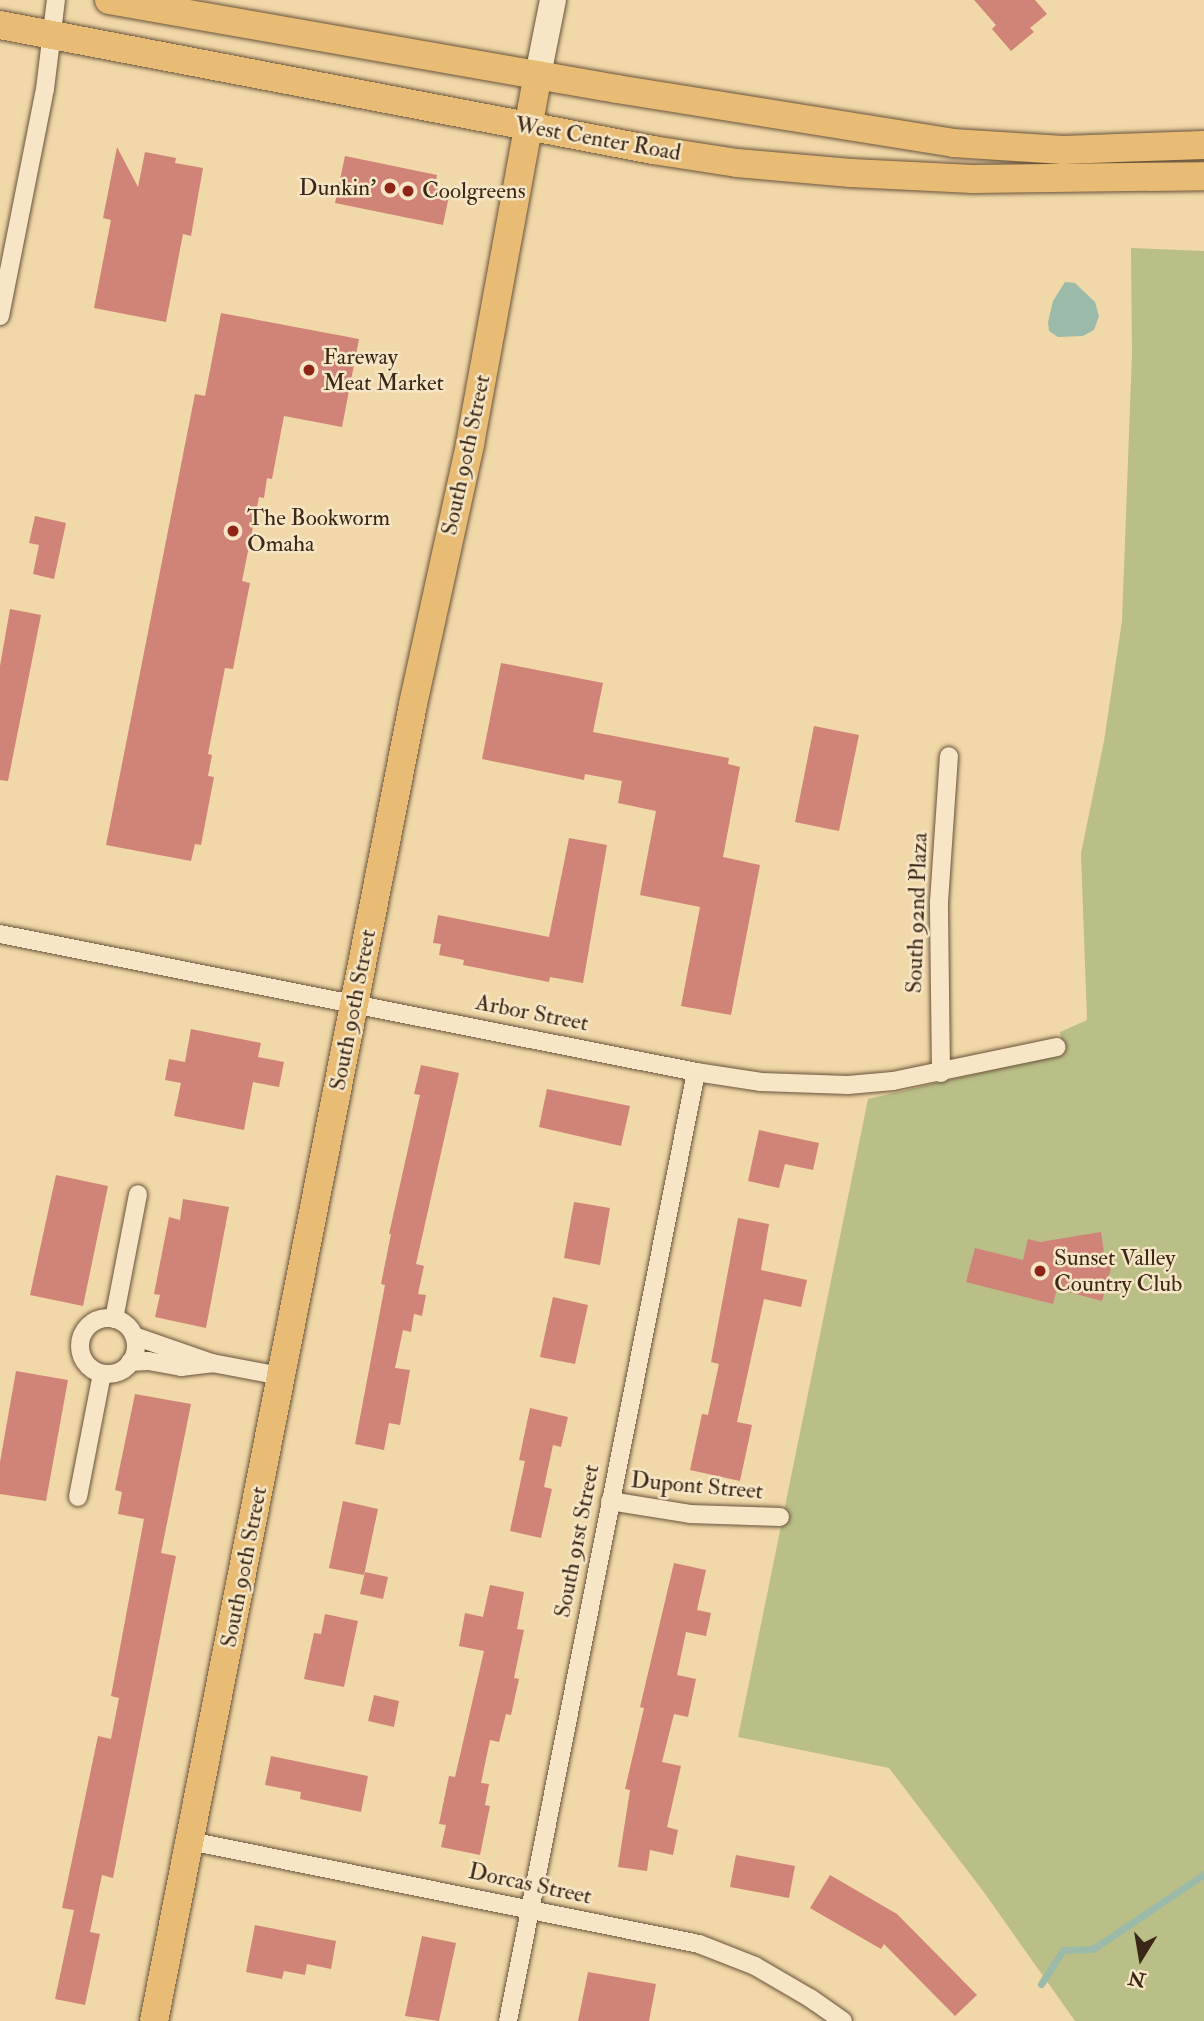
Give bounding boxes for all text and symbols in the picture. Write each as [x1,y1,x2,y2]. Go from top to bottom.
street label: West Center Road [513,111,683,167]
place label: Dunkin' [299,174,376,202]
place label: Coolgreens [422,177,526,205]
marker: Dunkin' [382,180,398,196]
marker: Coolgreens [400,183,416,199]
place label: Fareway Meat Market [323,343,444,397]
marker: Fareway Meat Market [301,362,317,378]
street label: South 90th Street [436,372,496,538]
place label: The Bookworm Omaha [247,504,390,558]
marker: The Bookworm Omaha [225,523,241,539]
street label: South 92nd Plaza [900,832,934,994]
street label: South 90th Street [324,927,382,1093]
street label: Arbor Street [473,989,591,1037]
place label: Sunset Valley Country Club [1054,1244,1182,1298]
marker: Sunset Valley Country Club [1032,1263,1048,1279]
street label: South 91st Street [549,1462,605,1620]
street label: Dupont Street [630,1466,764,1506]
street label: South 90th Street [215,1484,273,1650]
street label: Dorcas Street [466,1857,594,1911]
north arrow [1106,1923,1176,1993]
text: N [1126,1965,1148,1992]

